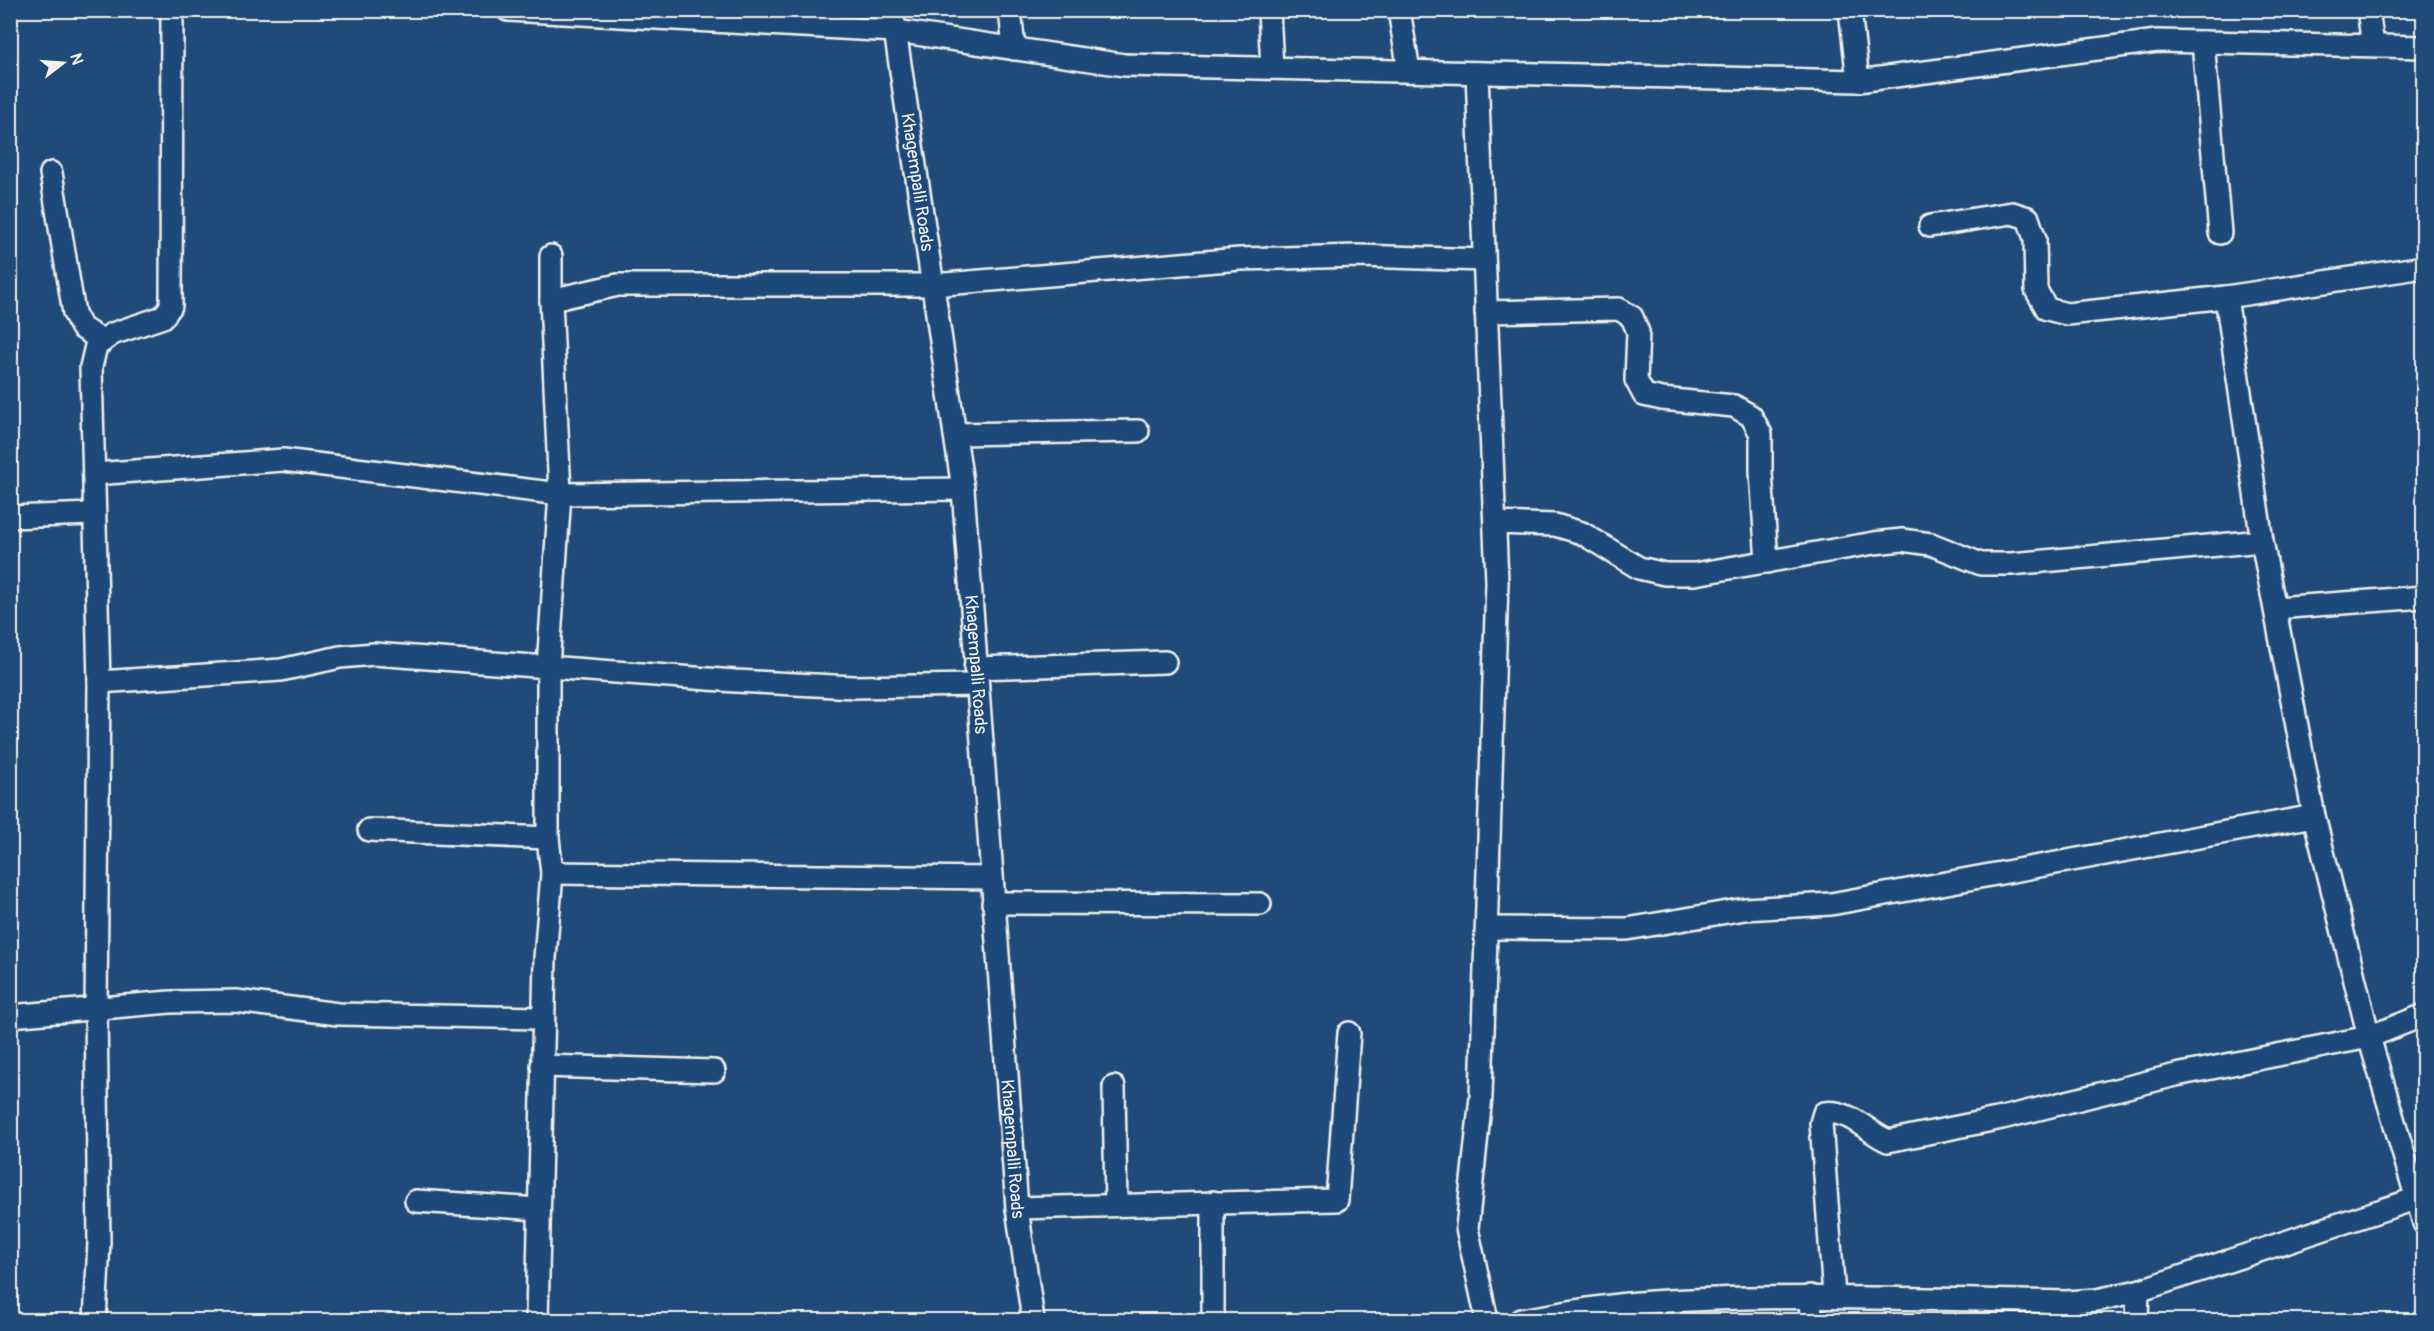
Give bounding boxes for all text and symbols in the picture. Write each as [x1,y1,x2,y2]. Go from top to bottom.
north arrow [33,33,93,93]
text: N [65,51,88,67]
street label: Khagempalli Roads [895,112,939,253]
street label: Khagempalli Roads [959,594,992,735]
street label: Khagempalli Roads [995,1079,1029,1220]

